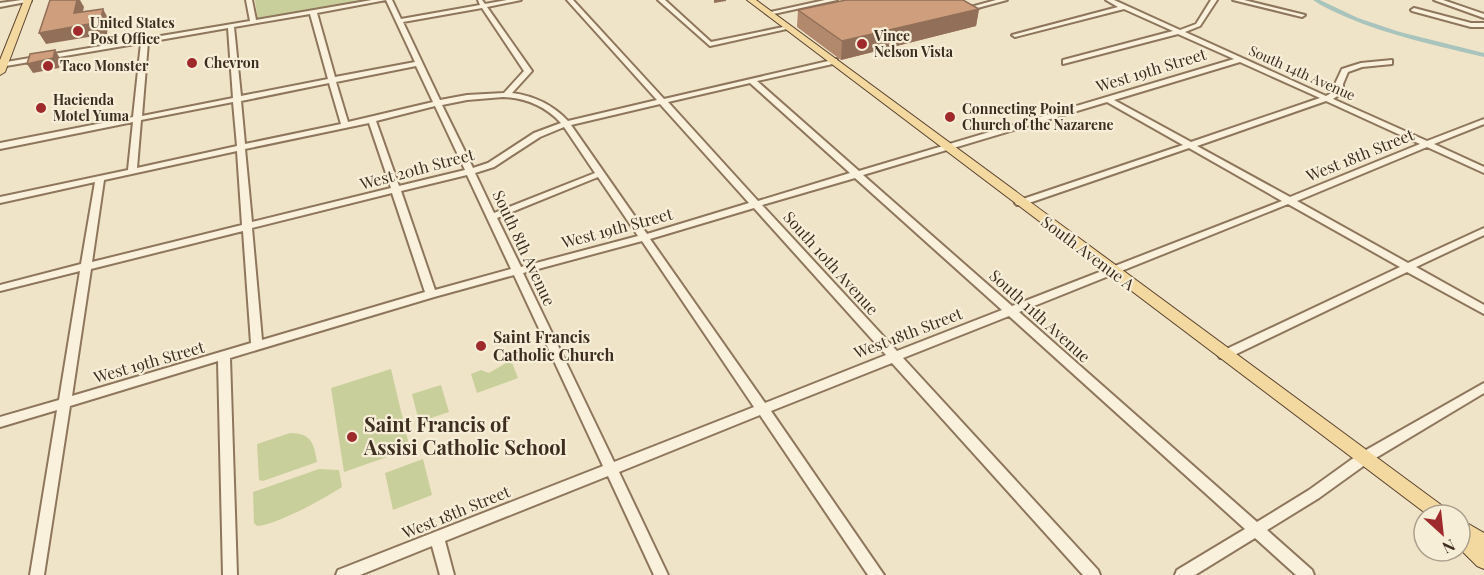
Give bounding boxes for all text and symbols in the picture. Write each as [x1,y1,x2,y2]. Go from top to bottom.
place label: United States Post Office [90,13,175,48]
marker: United States Post Office [71,24,85,38]
place label: Vince Nelson Vista [873,26,954,61]
marker: Vince Nelson Vista [855,37,869,51]
street label: South 14th Avenue [1246,41,1358,105]
street label: West 19th Street [1092,43,1209,97]
place label: Chevron [204,53,260,72]
place label: Taco Monster [60,56,149,75]
marker: Chevron [185,56,199,70]
marker: Taco Monster [41,59,55,73]
place label: Hacienda Motel Yuma [53,90,130,125]
place label: Connecting Point Church of the Nazarene [962,99,1114,134]
marker: Hacienda Motel Yuma [34,101,48,115]
marker: Connecting Point Church of the Nazarene [943,110,957,124]
street label: West 18th Street [1302,123,1417,186]
street label: West 20th Street [357,143,477,194]
street label: South 8th Avenue [488,187,560,309]
street label: West 19th Street [558,203,675,253]
street label: South 10th Avenue [779,206,884,319]
street label: South Avenue A [1037,211,1140,295]
street label: South 11th Avenue [985,265,1095,367]
street label: West 18th Street [850,302,965,363]
place label: Saint Francis Catholic Church [493,326,614,365]
street label: West 19th Street [90,336,207,388]
marker: Saint Francis Catholic Church [474,339,488,353]
place label: Saint Francis of Assisi Catholic School [363,410,567,460]
marker: Saint Francis of Assisi Catholic School [345,430,359,444]
street label: West 18th Street [398,480,513,543]
north arrow [1412,503,1472,563]
text: N [1439,535,1459,559]

